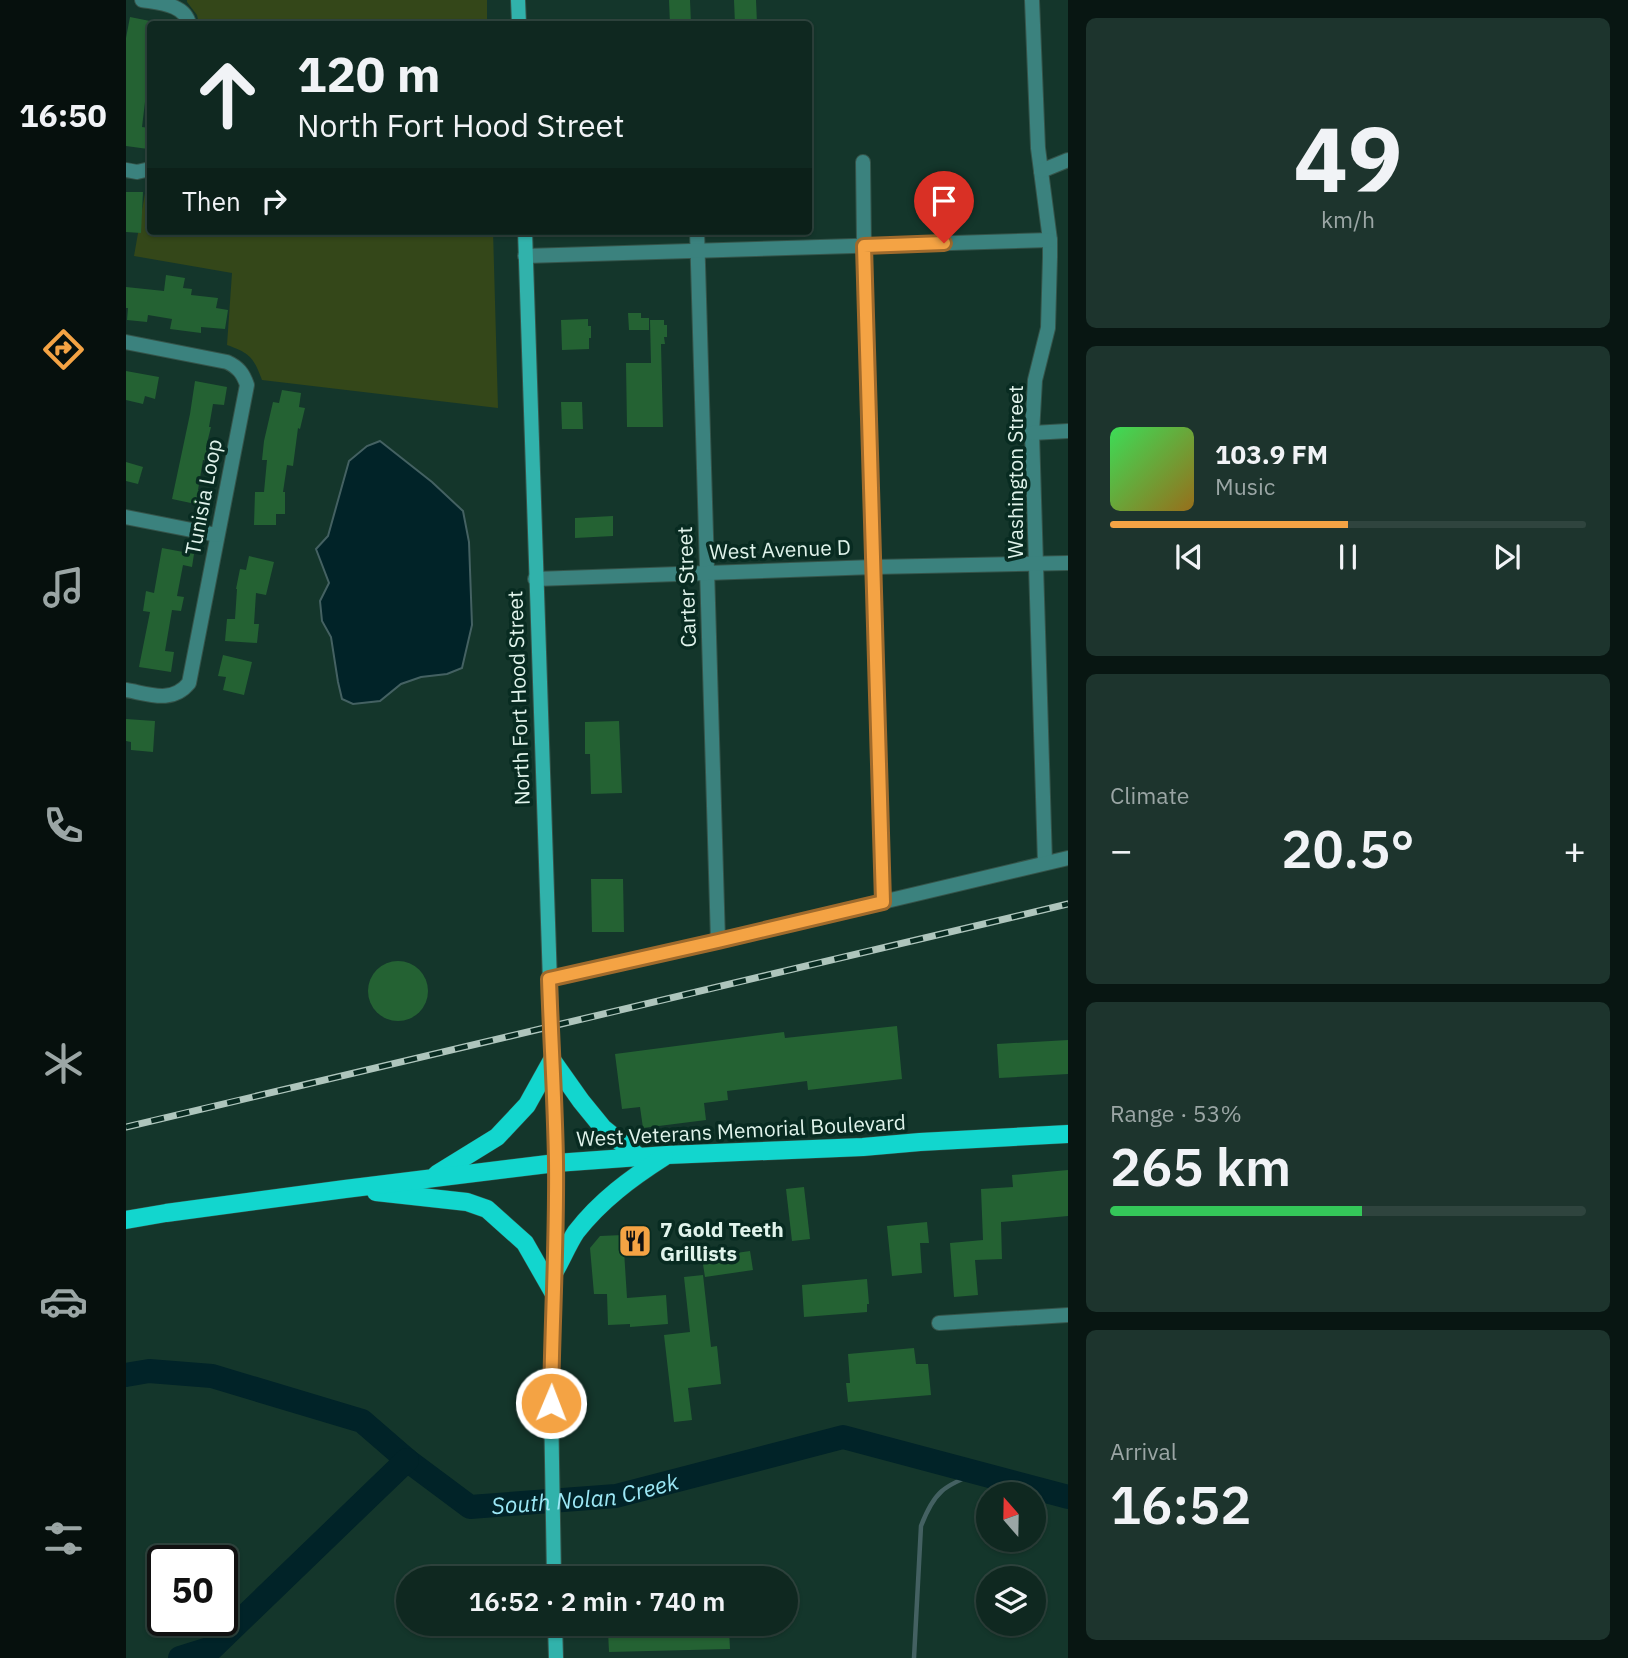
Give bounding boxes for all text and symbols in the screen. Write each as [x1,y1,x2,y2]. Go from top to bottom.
text: 120 m [297,42,441,105]
icon: ahead [182,49,273,140]
text: 16:50 [19,94,107,136]
text: 49 [1293,99,1403,217]
text: North Fort Hood Street [297,104,624,146]
pin [914,171,974,243]
icon: right [255,182,293,220]
icon: arrive [925,182,963,220]
text: Then [182,184,241,218]
text: km/h [1321,204,1375,234]
icon: directions [39,325,88,374]
street label: Washington Street [1001,385,1029,559]
street label: Tunisia Loop [178,437,228,557]
text: 103.9 FM [1215,437,1328,471]
text: Music [1215,471,1275,501]
street label: Carter Street [670,526,702,648]
street label: West Avenue D [709,533,851,565]
icon: previous [1170,538,1208,576]
icon: pause [1329,538,1367,576]
icon: next [1488,538,1526,576]
icon: music [39,563,88,612]
street label: North Fort Hood Street [500,590,536,806]
text: Climate [1110,780,1189,810]
icon: phone [39,801,88,850]
text: 20.5° [1281,815,1415,882]
text: − [1110,825,1133,874]
text: + [1563,825,1586,874]
icon: climate [39,1039,88,1088]
text: Range · 53% [1110,1098,1242,1128]
street label: West Veterans Memorial Boulevard [576,1107,906,1153]
text: 265 km [1110,1133,1291,1200]
place label: 7 Gold Teeth Grillists [660,1215,784,1267]
restaurant icon: 7 Gold Teeth Grillists [616,1222,654,1260]
icon: car [39,1277,88,1326]
position arrow [514,1366,588,1440]
text: Arrival [1110,1436,1177,1466]
water label: South Nolan Creek [490,1465,682,1520]
text: 16:52 [1110,1471,1251,1538]
north arrow [976,1482,1046,1552]
map controls [976,1482,1046,1636]
icon: filters [39,1514,88,1563]
speed limit sign: 50 [147,1545,238,1636]
button: layers [976,1566,1046,1636]
text: 16:52 · 2 min · 740 m [469,1584,725,1618]

